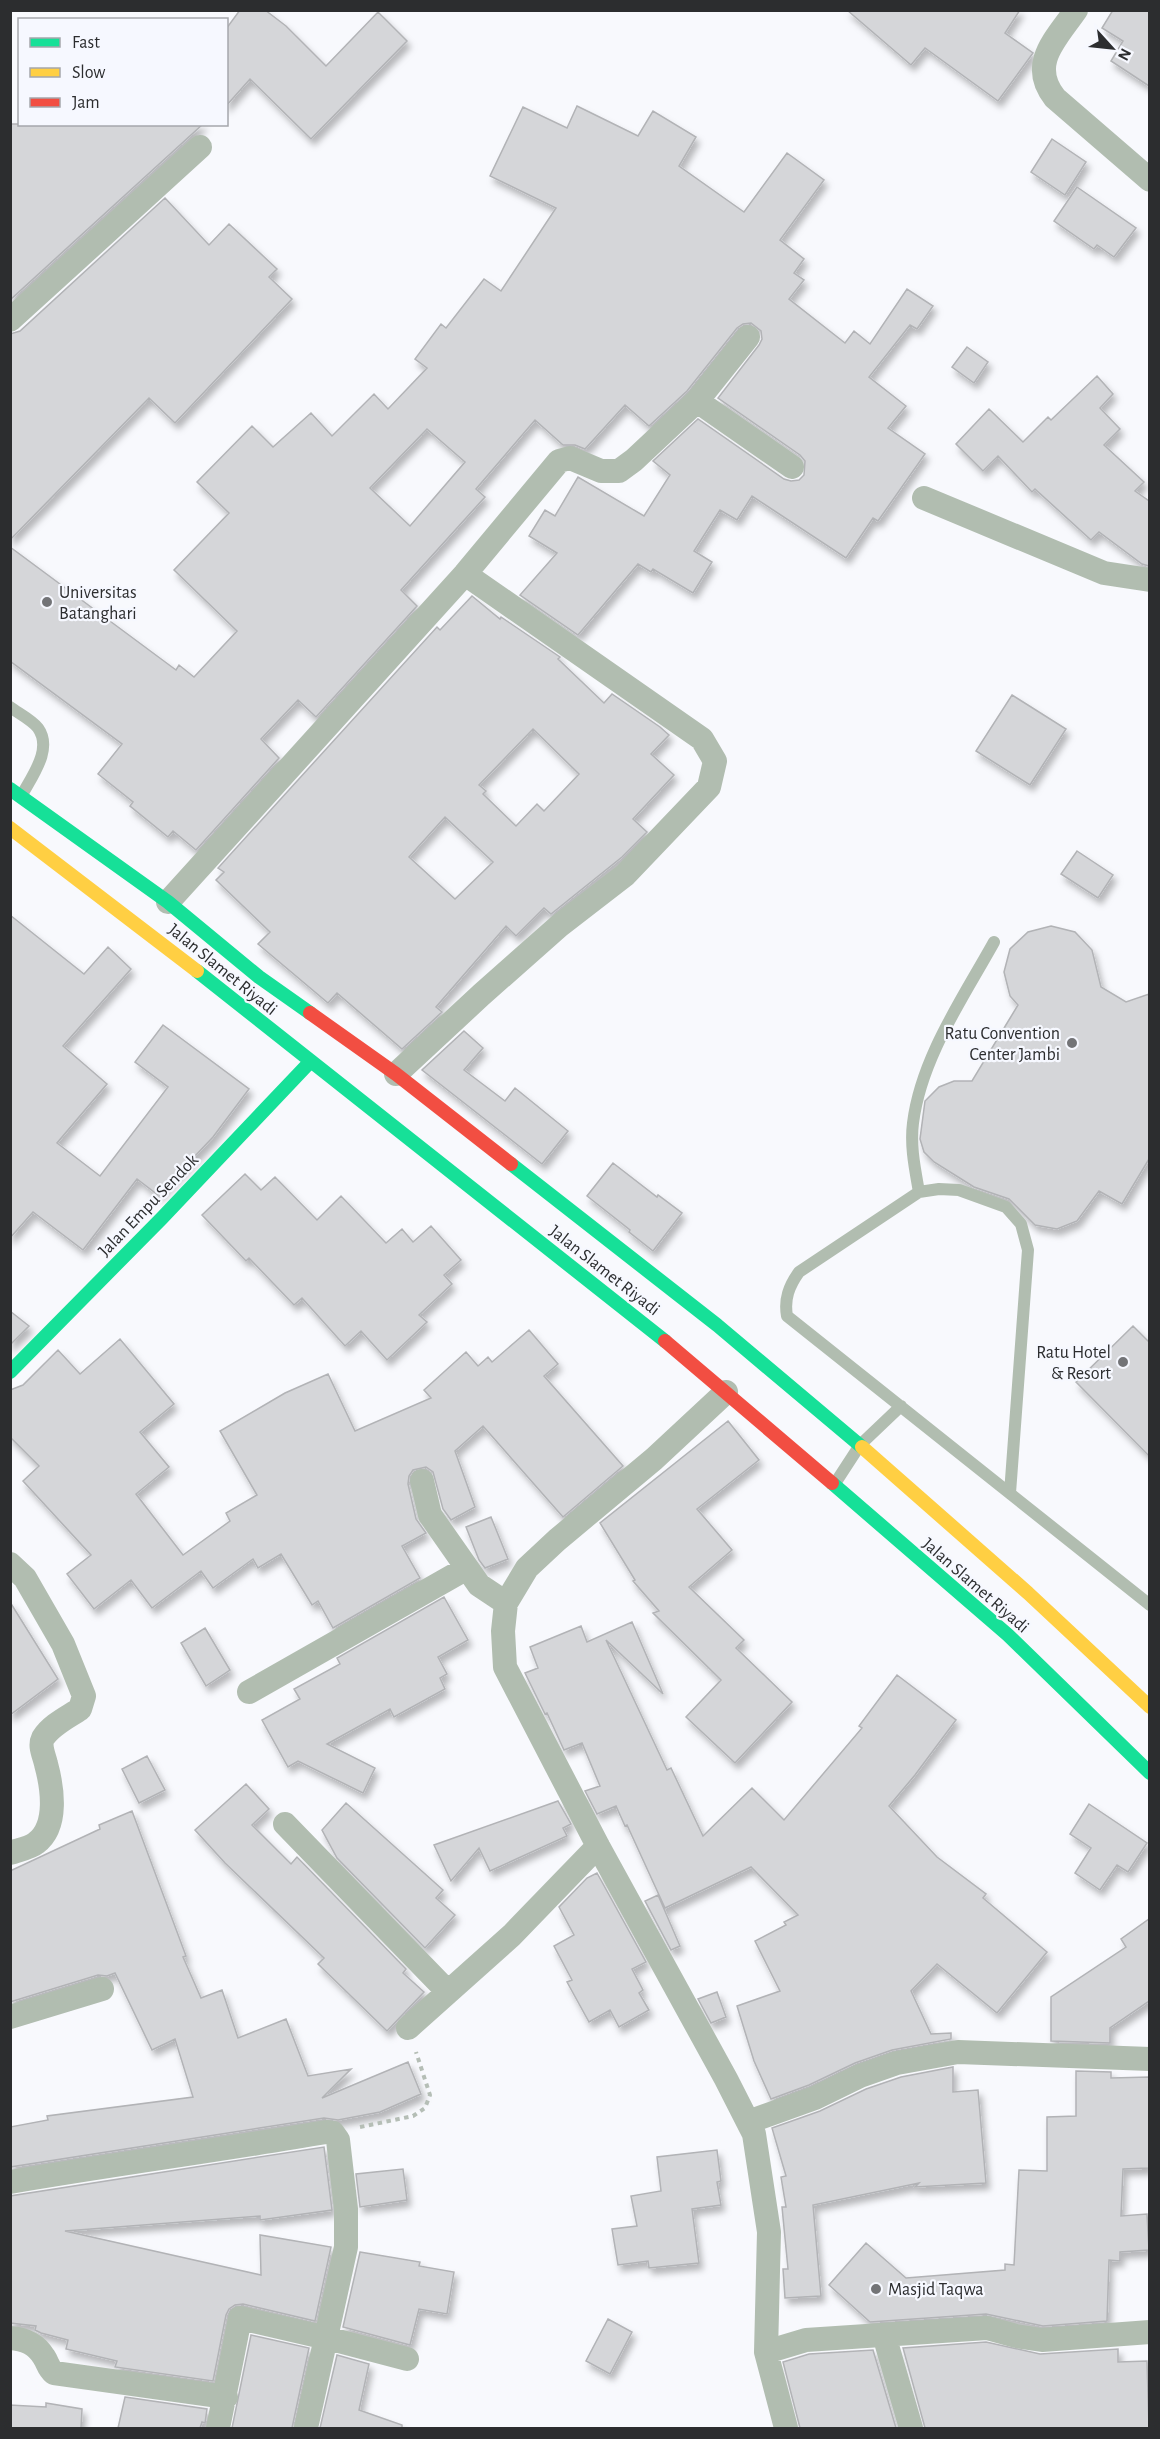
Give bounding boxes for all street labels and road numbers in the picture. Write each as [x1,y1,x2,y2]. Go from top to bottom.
street label: Jalan Slamet Riyadi [164,920,280,1019]
street label: Jalan Empu Sendok [95,1150,203,1260]
street label: Jalan Slamet Riyadi [546,1222,663,1319]
street label: Jalan Slamet Riyadi [919,1535,1032,1637]

